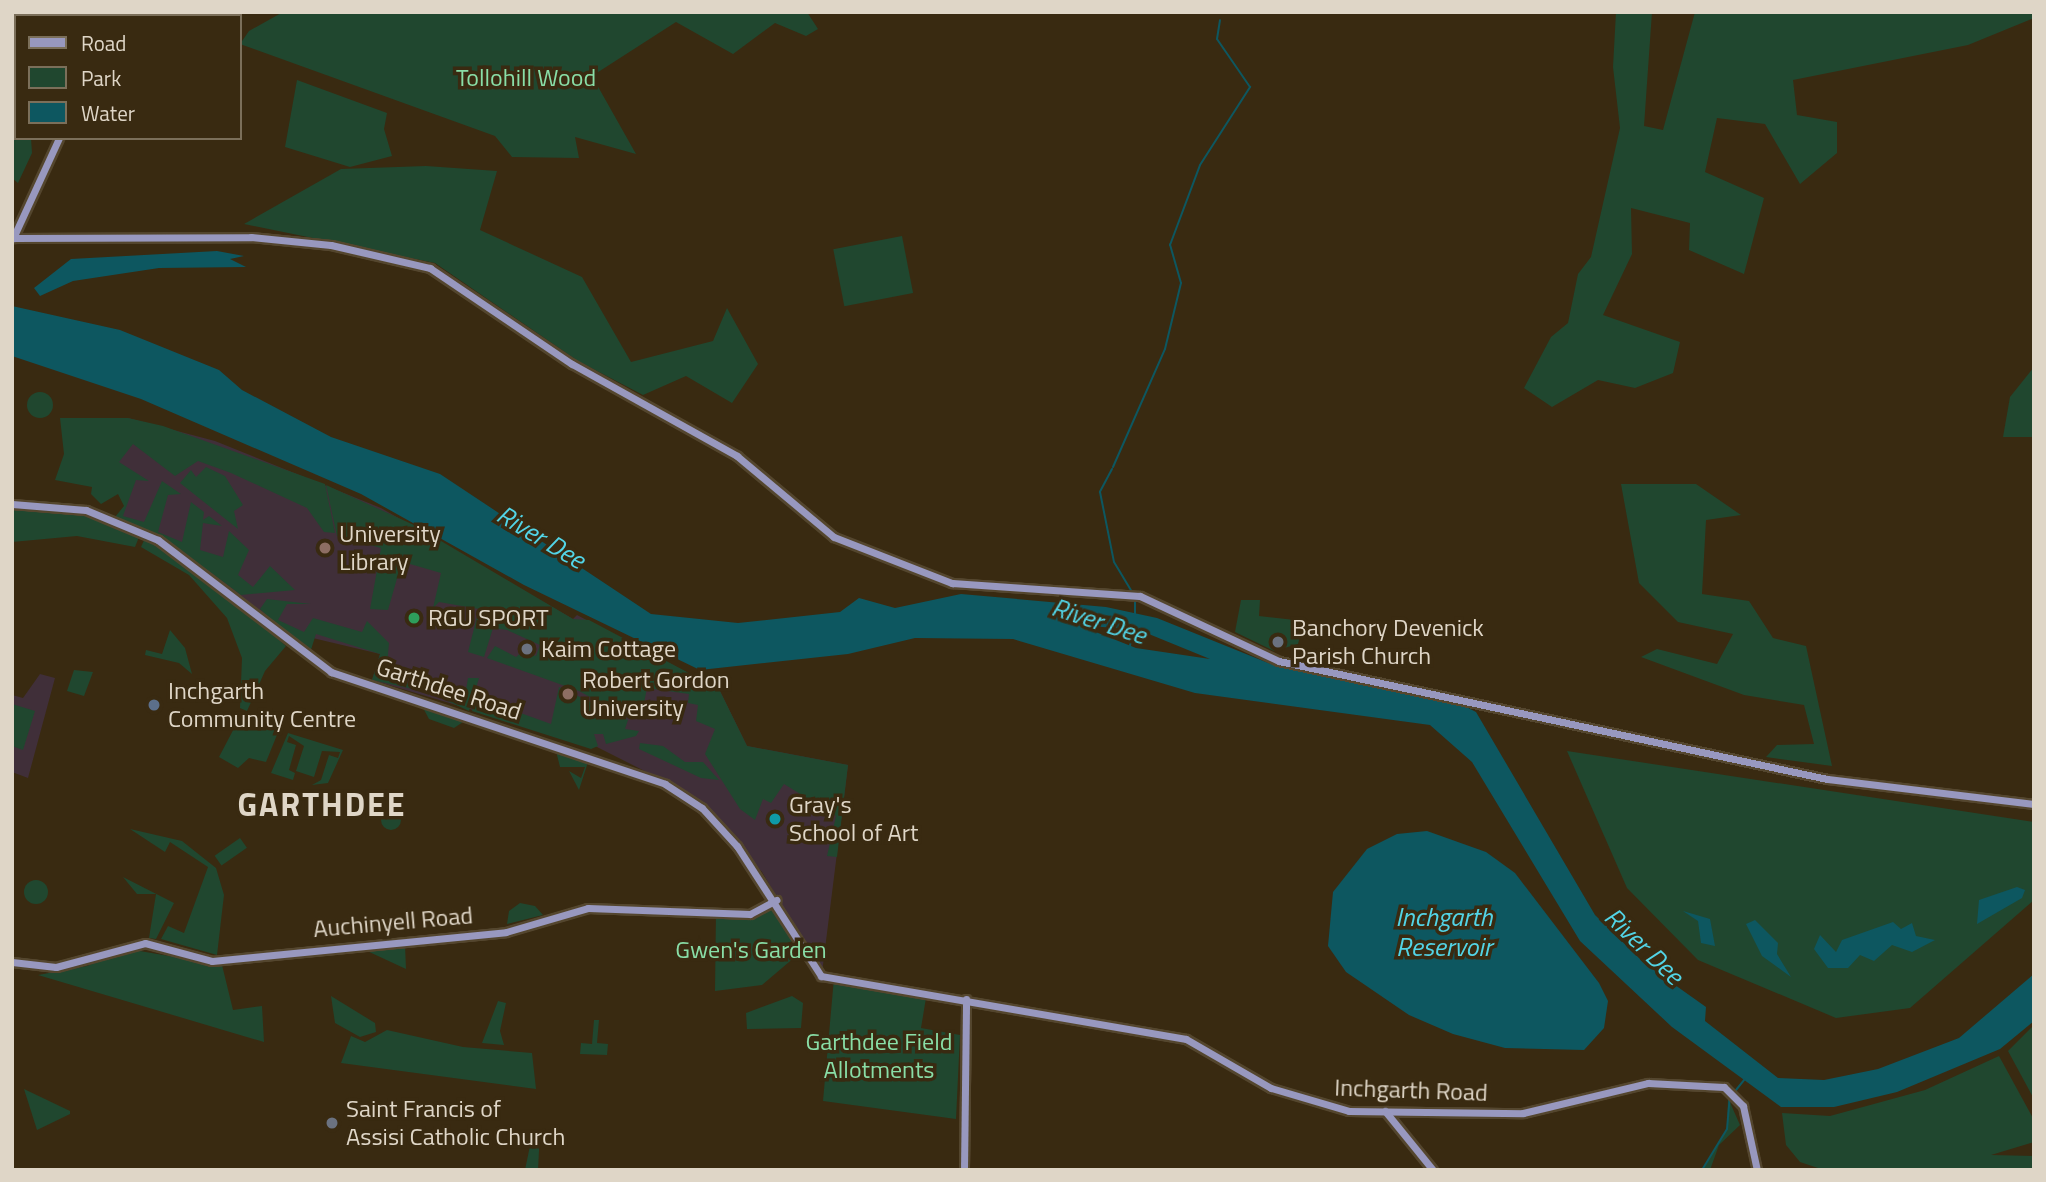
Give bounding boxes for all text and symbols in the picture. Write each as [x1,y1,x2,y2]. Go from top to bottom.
legend [14,14,242,140]
text: Road [81,27,126,59]
text: Park [81,62,121,94]
park label: Tollohill Wood [456,64,596,92]
text: Water [81,97,135,129]
water label: River Dee [491,499,591,575]
place label: University Library [339,520,441,576]
marker: University Library [317,540,333,556]
water label: River Dee [1048,591,1150,651]
place label: RGU SPORT [428,604,549,632]
marker: RGU SPORT [406,610,422,626]
place label: Banchory Devenick Parish Church [1292,614,1484,670]
marker: Banchory Devenick Parish Church [1270,634,1286,650]
place label: Kaim Cottage [541,635,676,663]
marker: Kaim Cottage [519,641,535,657]
street label: Garthdee Road [373,652,525,726]
place label: Robert Gordon University [582,666,730,722]
place label: Inchgarth Community Centre [168,677,356,733]
marker: Robert Gordon University [560,686,576,702]
marker: Inchgarth Community Centre [146,697,162,713]
district label: GARTHDEE [238,785,406,823]
place label: Gray's School of Art [789,791,918,847]
marker: Gray's School of Art [767,811,783,827]
street label: Auchinyell Road [312,901,474,943]
water label: Inchgarth Reservoir [1395,901,1493,962]
water label: River Dee [1598,901,1690,991]
park label: Gwen's Garden [675,936,827,964]
park label: Garthdee Field Allotments [806,1028,952,1084]
street label: Inchgarth Road [1334,1073,1488,1107]
place label: Saint Francis of Assisi Catholic Church [346,1095,565,1151]
marker: Saint Francis of Assisi Catholic Church [324,1115,340,1131]

